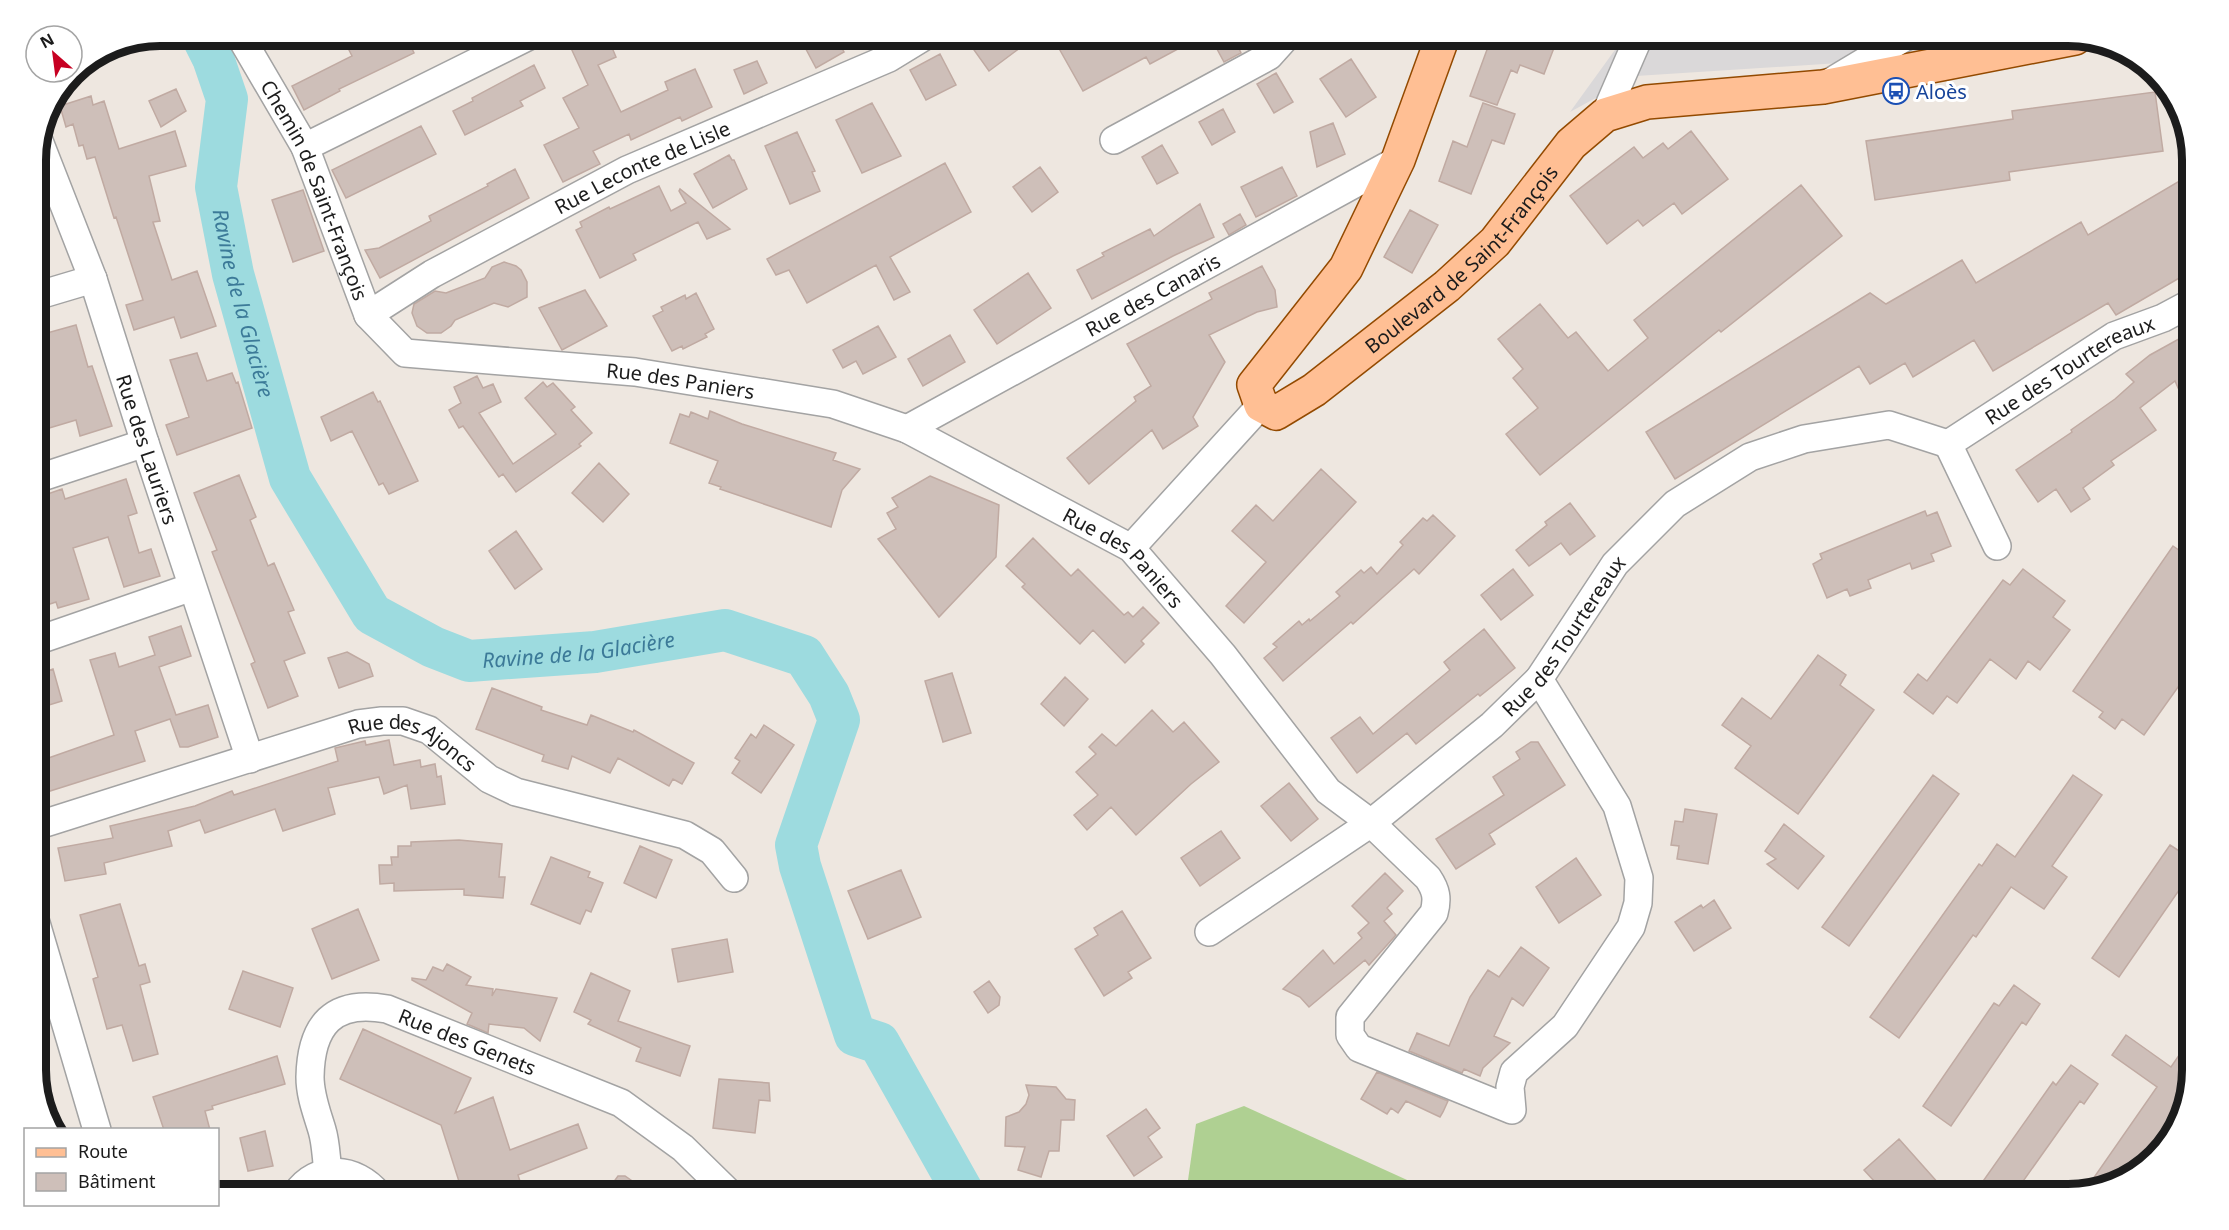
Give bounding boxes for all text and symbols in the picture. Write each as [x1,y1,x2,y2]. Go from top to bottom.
north arrow [24,24,84,84]
text: N [36,28,58,54]
street label: Chemin de Saint-François [255,75,375,304]
bus stop icon: Aloès [1881,76,1911,106]
place label: Aloès [1916,78,1967,105]
street label: Rue Leconte de Lisle [549,114,734,220]
street label: Boulevard de Saint-François [1359,159,1563,359]
water label: Ravine de la Glacière [207,206,281,401]
street label: Rue des Canaris [1080,247,1225,342]
street label: Rue des Tourtereaux [1979,309,2158,430]
street label: Rue des Paniers [605,356,757,405]
street label: Rue des Lauriers [111,371,185,528]
street label: Rue des Paniers [1058,501,1190,613]
street label: Rue des Tourtereaux [1495,548,1631,722]
water label: Ravine de la Glacière [481,625,677,674]
street label: Rue des Ajoncs [344,707,483,777]
street label: Rue des Genets [395,1002,540,1081]
legend [24,1128,219,1206]
text: Route [78,1139,128,1163]
text: Bâtiment [78,1169,156,1193]

